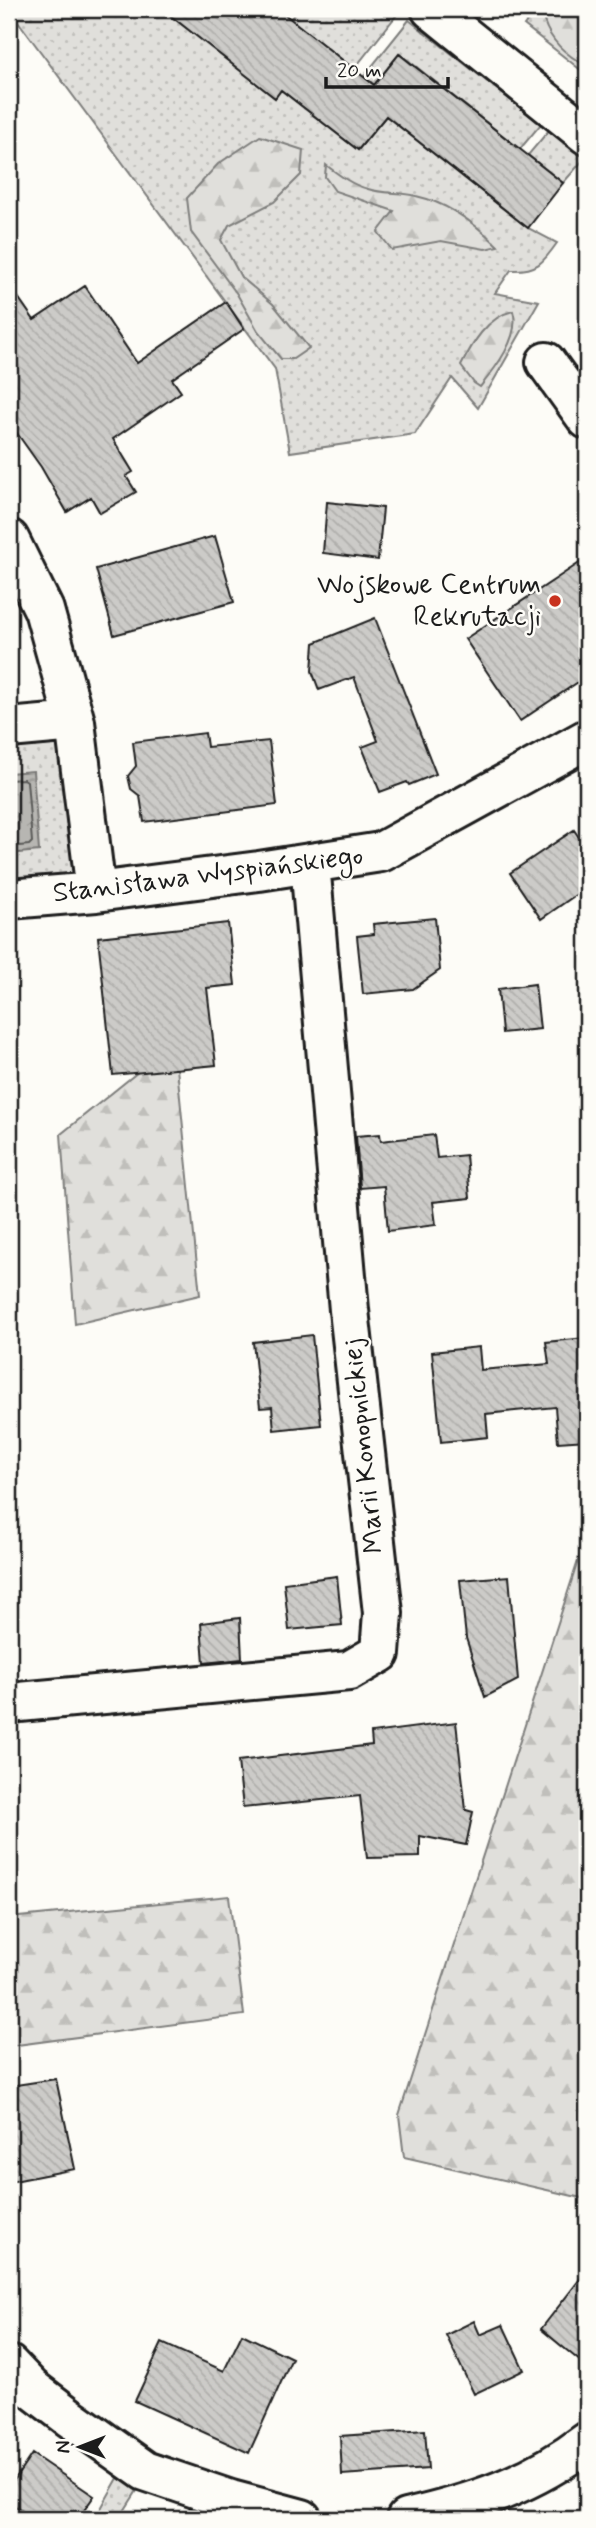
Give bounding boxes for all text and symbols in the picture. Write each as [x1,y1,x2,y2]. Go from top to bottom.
scale bar [326,46,449,90]
text: 20 m [337,57,382,85]
place label: Wojskowe Centrum Rekrutacji [317,567,541,636]
marker: Wojskowe Centrum Rekrutacji [547,593,563,609]
street label: Stanisława Wyspiańskiego [51,838,366,914]
street label: Marii Konopnickiej [334,1336,394,1556]
north arrow [46,2412,116,2482]
text: N [52,2441,77,2453]

